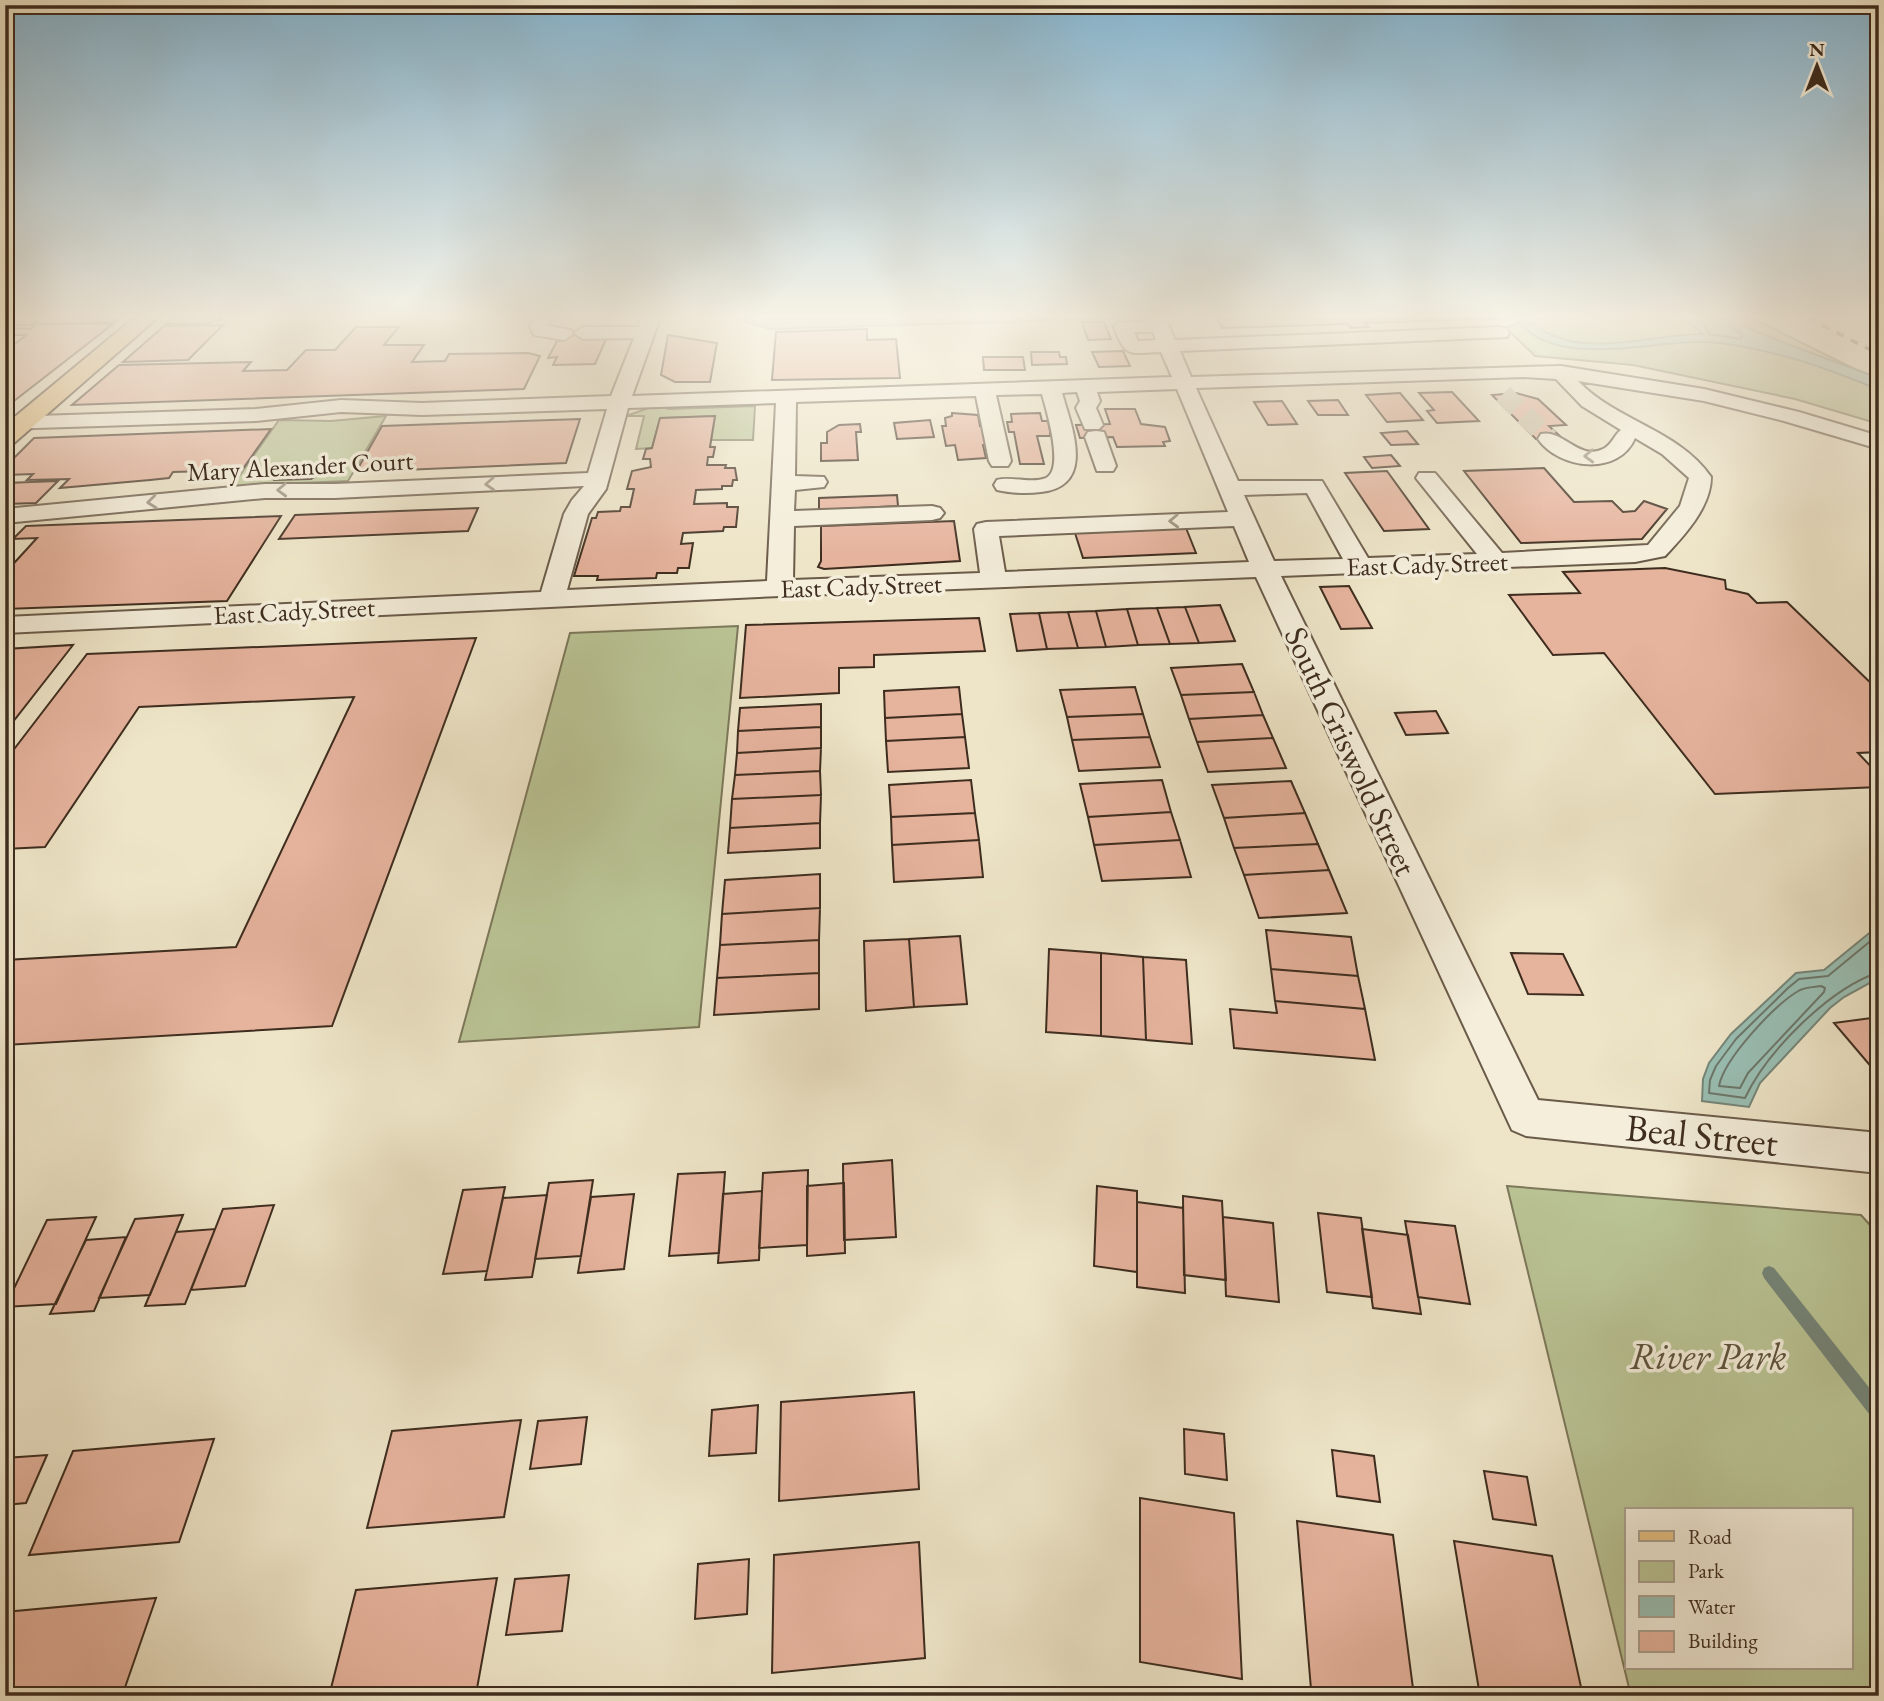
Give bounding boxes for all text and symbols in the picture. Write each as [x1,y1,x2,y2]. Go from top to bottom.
north arrow [1783,32,1853,102]
text: N [1809,37,1825,62]
street label: Mary Alexander Court [186,443,414,489]
one-way arrow [1583,449,1594,464]
one-way arrow [485,477,496,492]
one-way arrow [276,483,287,498]
one-way arrow [146,495,158,510]
one-way arrow [1169,513,1180,528]
street label: East Cady Street [1346,544,1508,584]
street label: East Cady Street [780,566,942,606]
street label: East Cady Street [212,590,376,632]
street label: South Griswold Street [1275,620,1427,882]
street label: Beal Street [1624,1102,1781,1167]
park label: River Park [1629,1331,1787,1380]
legend [1625,1508,1853,1670]
text: Road [1688,1523,1732,1550]
text: Park [1688,1557,1725,1584]
text: Water [1688,1593,1735,1620]
text: Building [1688,1627,1758,1654]

